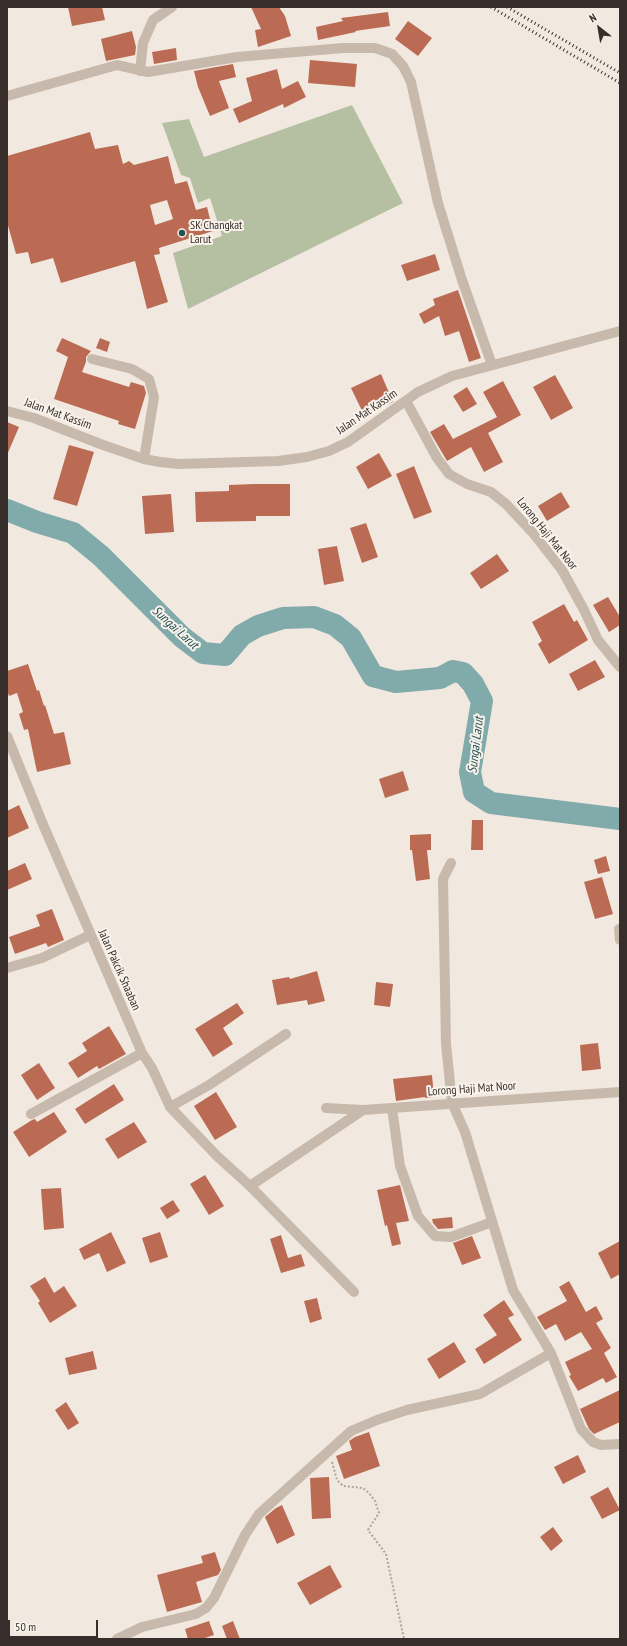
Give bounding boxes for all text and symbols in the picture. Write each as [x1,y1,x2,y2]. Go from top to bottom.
north arrow [579,8,619,48]
text: N [587,10,599,25]
place label: SK Changkat Larut [190,219,242,247]
marker: SK Changkat Larut [177,228,187,238]
street label: Jalan Mat Kassim [334,386,400,438]
street label: Jalan Mat Kassim [22,395,94,433]
street label: Lorong Haji Mat Noor [514,495,580,573]
water label: Sungai Larut [149,603,201,653]
water label: Sungai Larut [465,716,487,774]
street label: Jalan Pakcik Shaaban [95,927,143,1013]
street label: Lorong Haji Mat Noor [427,1079,517,1099]
scale bar [10,1612,100,1638]
text: 50 m [15,1619,36,1634]

